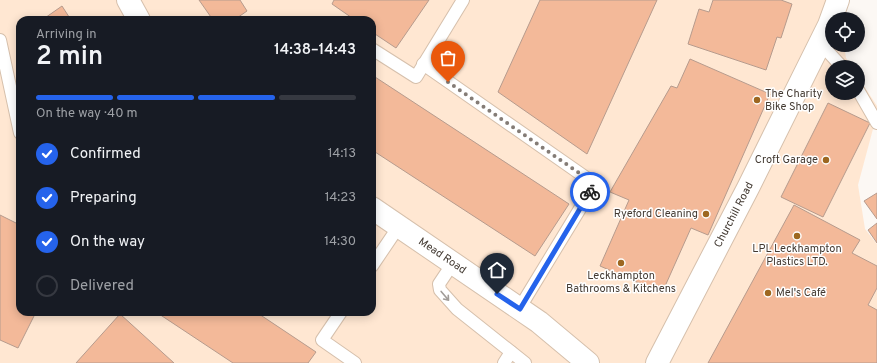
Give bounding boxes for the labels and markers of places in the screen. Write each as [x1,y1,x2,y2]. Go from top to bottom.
pin [431,41,465,82]
place label: The Charity Bike Shop [765,87,823,114]
marker: The Charity Bike Shop [752,95,762,105]
place label: Croft Garage [755,153,818,167]
marker: Croft Garage [821,155,831,165]
place label: Ryeford Cleaning [614,207,698,221]
marker: Ryeford Cleaning [701,209,711,219]
marker: LPL Leckhampton Plastics LTD. [792,231,802,241]
place label: LPL Leckhampton Plastics LTD. [752,242,842,269]
pin [480,253,514,294]
marker: Leckhampton Bathrooms & Kitchens [616,258,626,268]
place label: Leckhampton Bathrooms & Kitchens [566,269,676,296]
place label: Mel's Café [776,286,826,300]
marker: Mel's Café [763,288,773,298]

